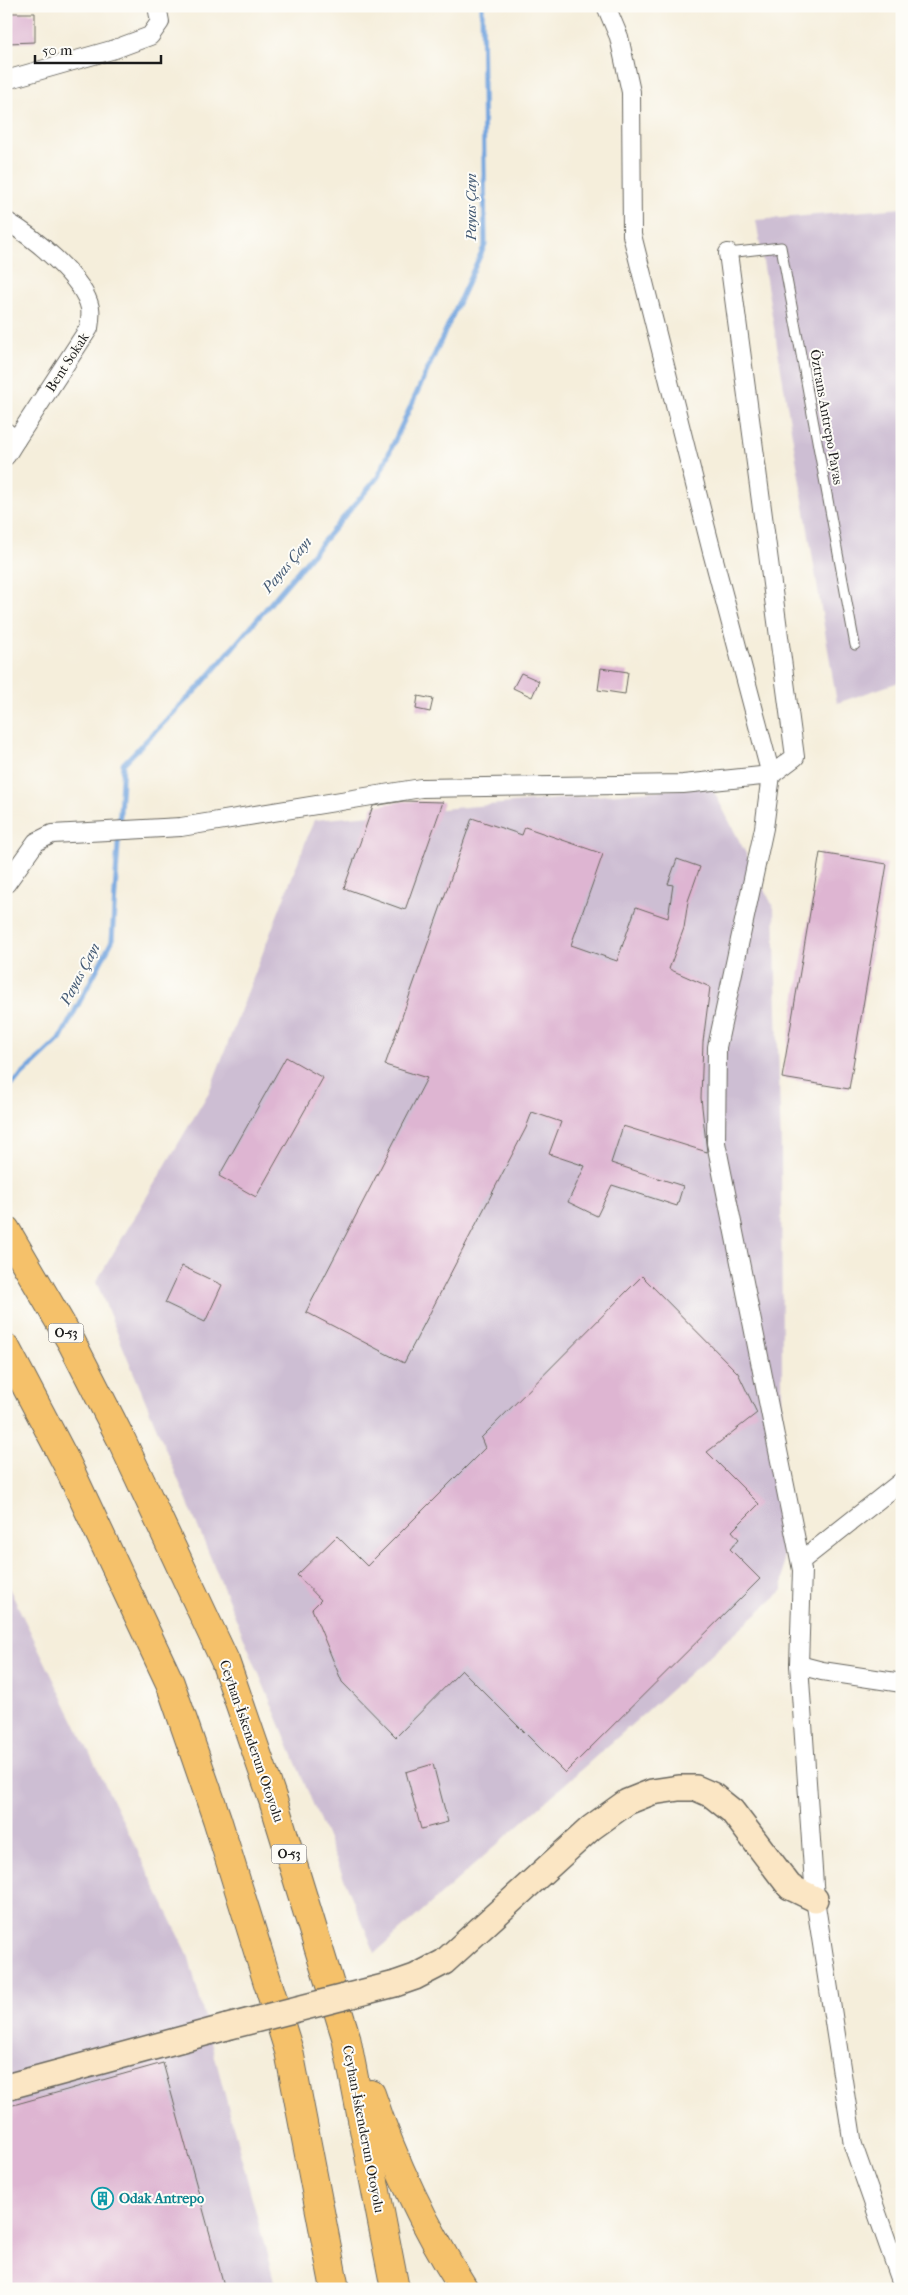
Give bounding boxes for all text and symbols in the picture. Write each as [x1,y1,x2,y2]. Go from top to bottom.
scale bar [35,32,161,64]
text: 50 m [42,41,73,59]
water label: Payas Çayı [462,173,480,242]
street label: Bent Sokak [42,329,93,395]
street label: Öztrans Antrepo Payas [806,348,848,486]
water label: Payas Çayı [258,533,316,597]
water label: Payas Çayı [56,940,104,1009]
road number: O-53 [48,1324,84,1342]
street label: Ceyhan-İskenderun Otoyolu [216,1658,287,1825]
road number: O-53 [272,1845,306,1864]
street label: Ceyhan-İskenderun Otoyolu [339,2044,388,2214]
building icon: Odak Antrepo [91,2186,115,2210]
place label: Odak Antrepo [119,2190,204,2207]

